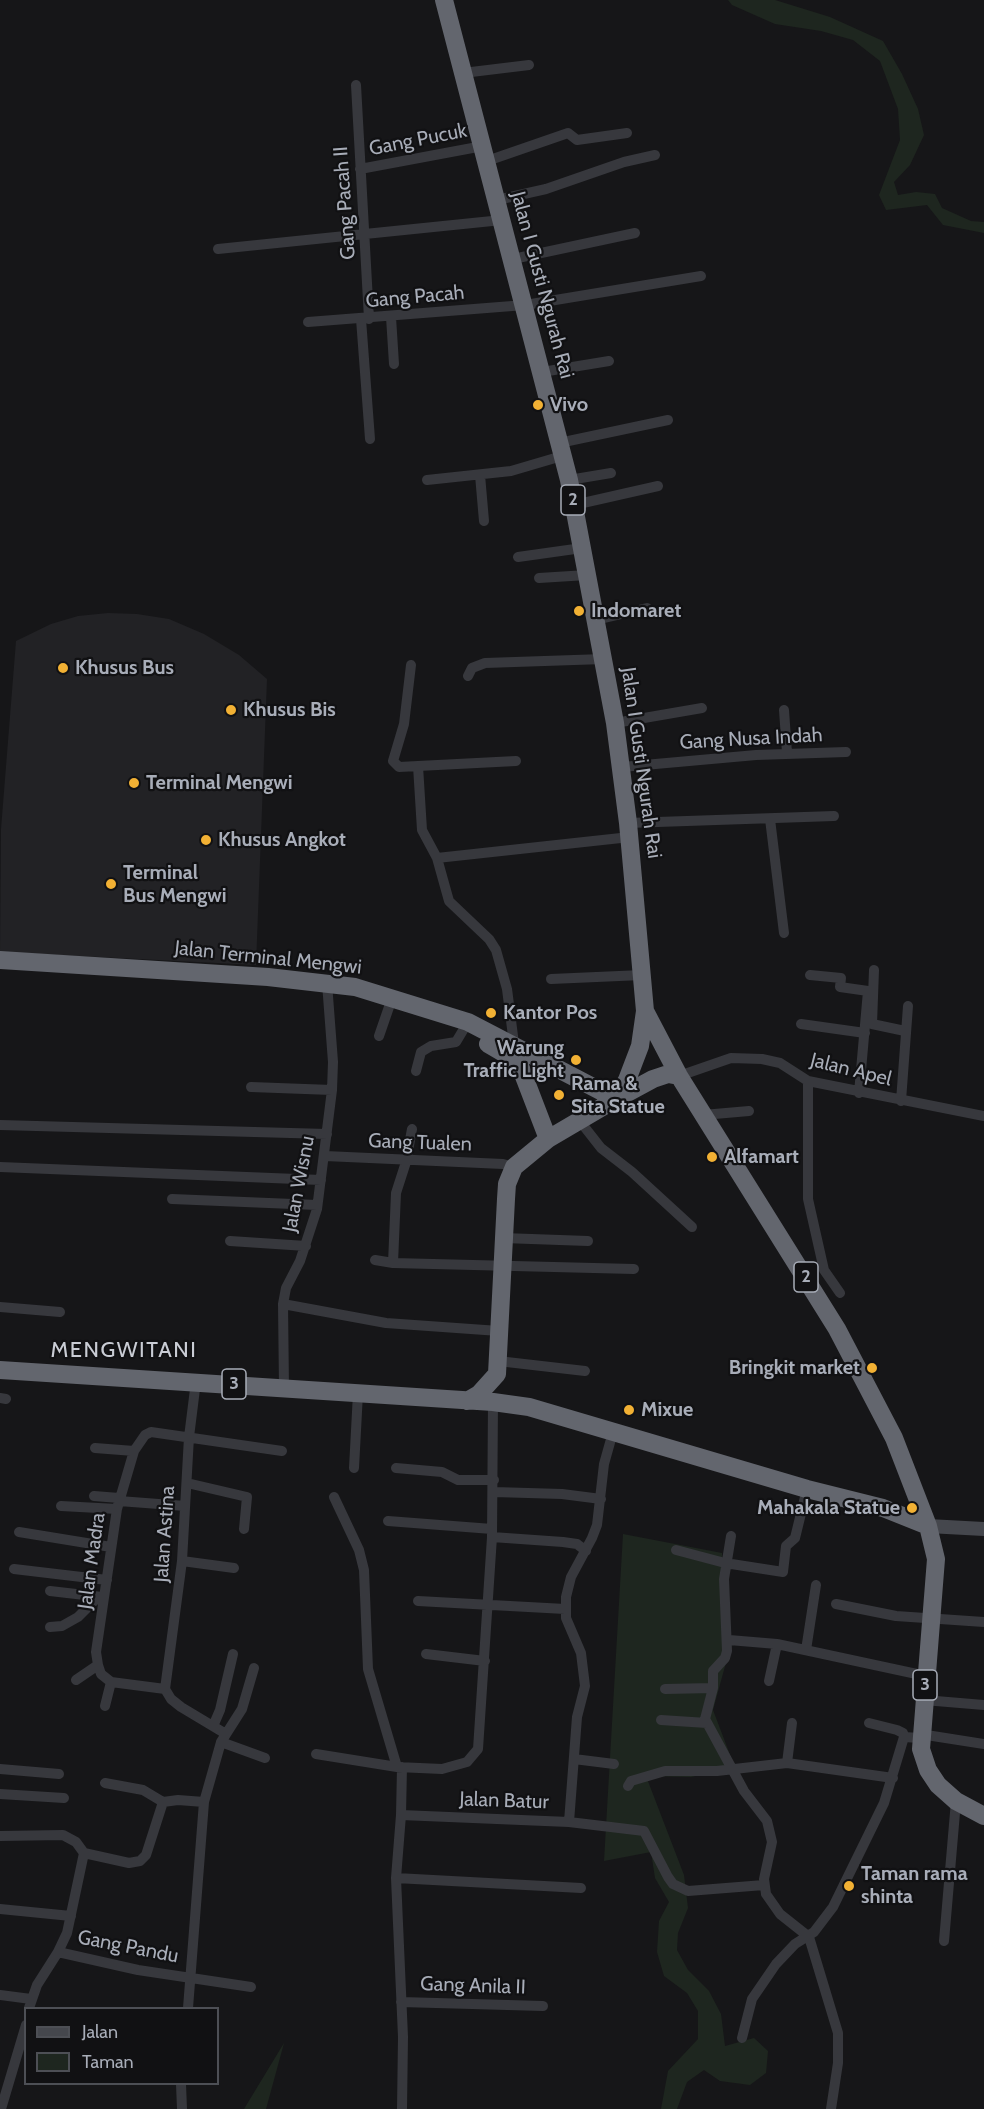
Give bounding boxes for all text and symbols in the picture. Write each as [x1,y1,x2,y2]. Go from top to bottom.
street label: Gang Pucuk [367,119,469,161]
street label: Gang Pacah II [329,145,361,261]
street label: Jalan I Gusti Ngurah Rai [505,189,579,381]
street label: Gang Pacah [365,281,465,313]
place label: Vivo [550,393,588,417]
marker: Vivo [531,398,545,412]
road number: 2 [561,485,585,515]
place label: Indomaret [591,599,681,623]
marker: Indomaret [572,604,586,618]
place label: Khusus Bus [75,656,174,680]
marker: Khusus Bus [56,661,70,675]
street label: Jalan I Gusti Ngurah Rai [616,666,666,860]
place label: Khusus Bis [243,698,336,722]
marker: Khusus Bis [224,703,238,717]
street label: Gang Nusa Indah [679,723,823,755]
place label: Terminal Mengwi [146,771,293,795]
marker: Terminal Mengwi [127,776,141,790]
place label: Khusus Angkot [218,828,346,852]
marker: Khusus Angkot [199,833,213,847]
place label: Terminal Bus Mengwi [123,861,226,908]
marker: Terminal Bus Mengwi [104,877,118,891]
street label: Jalan Terminal Mengwi [173,936,363,980]
place label: Kantor Pos [503,1001,597,1025]
marker: Kantor Pos [484,1006,498,1020]
place label: Warung Traffic Light [463,1036,564,1083]
street label: Jalan Apel [808,1048,894,1092]
marker: Warung Traffic Light [569,1053,583,1067]
place label: Rama & Sita Statue [571,1072,665,1119]
marker: Rama & Sita Statue [552,1088,566,1102]
street label: Gang Tualen [368,1129,472,1157]
street label: Jalan Wisnu [278,1134,320,1234]
place label: Alfamart [724,1145,799,1169]
marker: Alfamart [705,1150,719,1164]
road number: 2 [794,1262,818,1292]
district label: MENGWITANI [51,1338,197,1364]
place label: Bringkit market [729,1356,860,1380]
marker: Bringkit market [865,1361,879,1375]
road number: 3 [222,1369,246,1399]
place label: Mixue [641,1398,693,1422]
marker: Mixue [622,1403,636,1417]
street label: Jalan Astina [150,1485,180,1583]
place label: Mahakala Statue [757,1496,900,1520]
marker: Mahakala Statue [905,1501,919,1515]
street label: Jalan Madra [73,1511,111,1611]
road number: 3 [913,1670,937,1700]
street label: Jalan Batur [459,1787,549,1815]
place label: Taman rama shinta [861,1862,968,1909]
marker: Taman rama shinta [842,1879,856,1893]
street label: Gang Pandu [76,1925,180,1969]
street label: Gang Anila II [420,1972,526,2000]
legend [24,2007,219,2085]
text: Jalan [82,2021,118,2043]
text: Taman [82,2051,134,2073]

